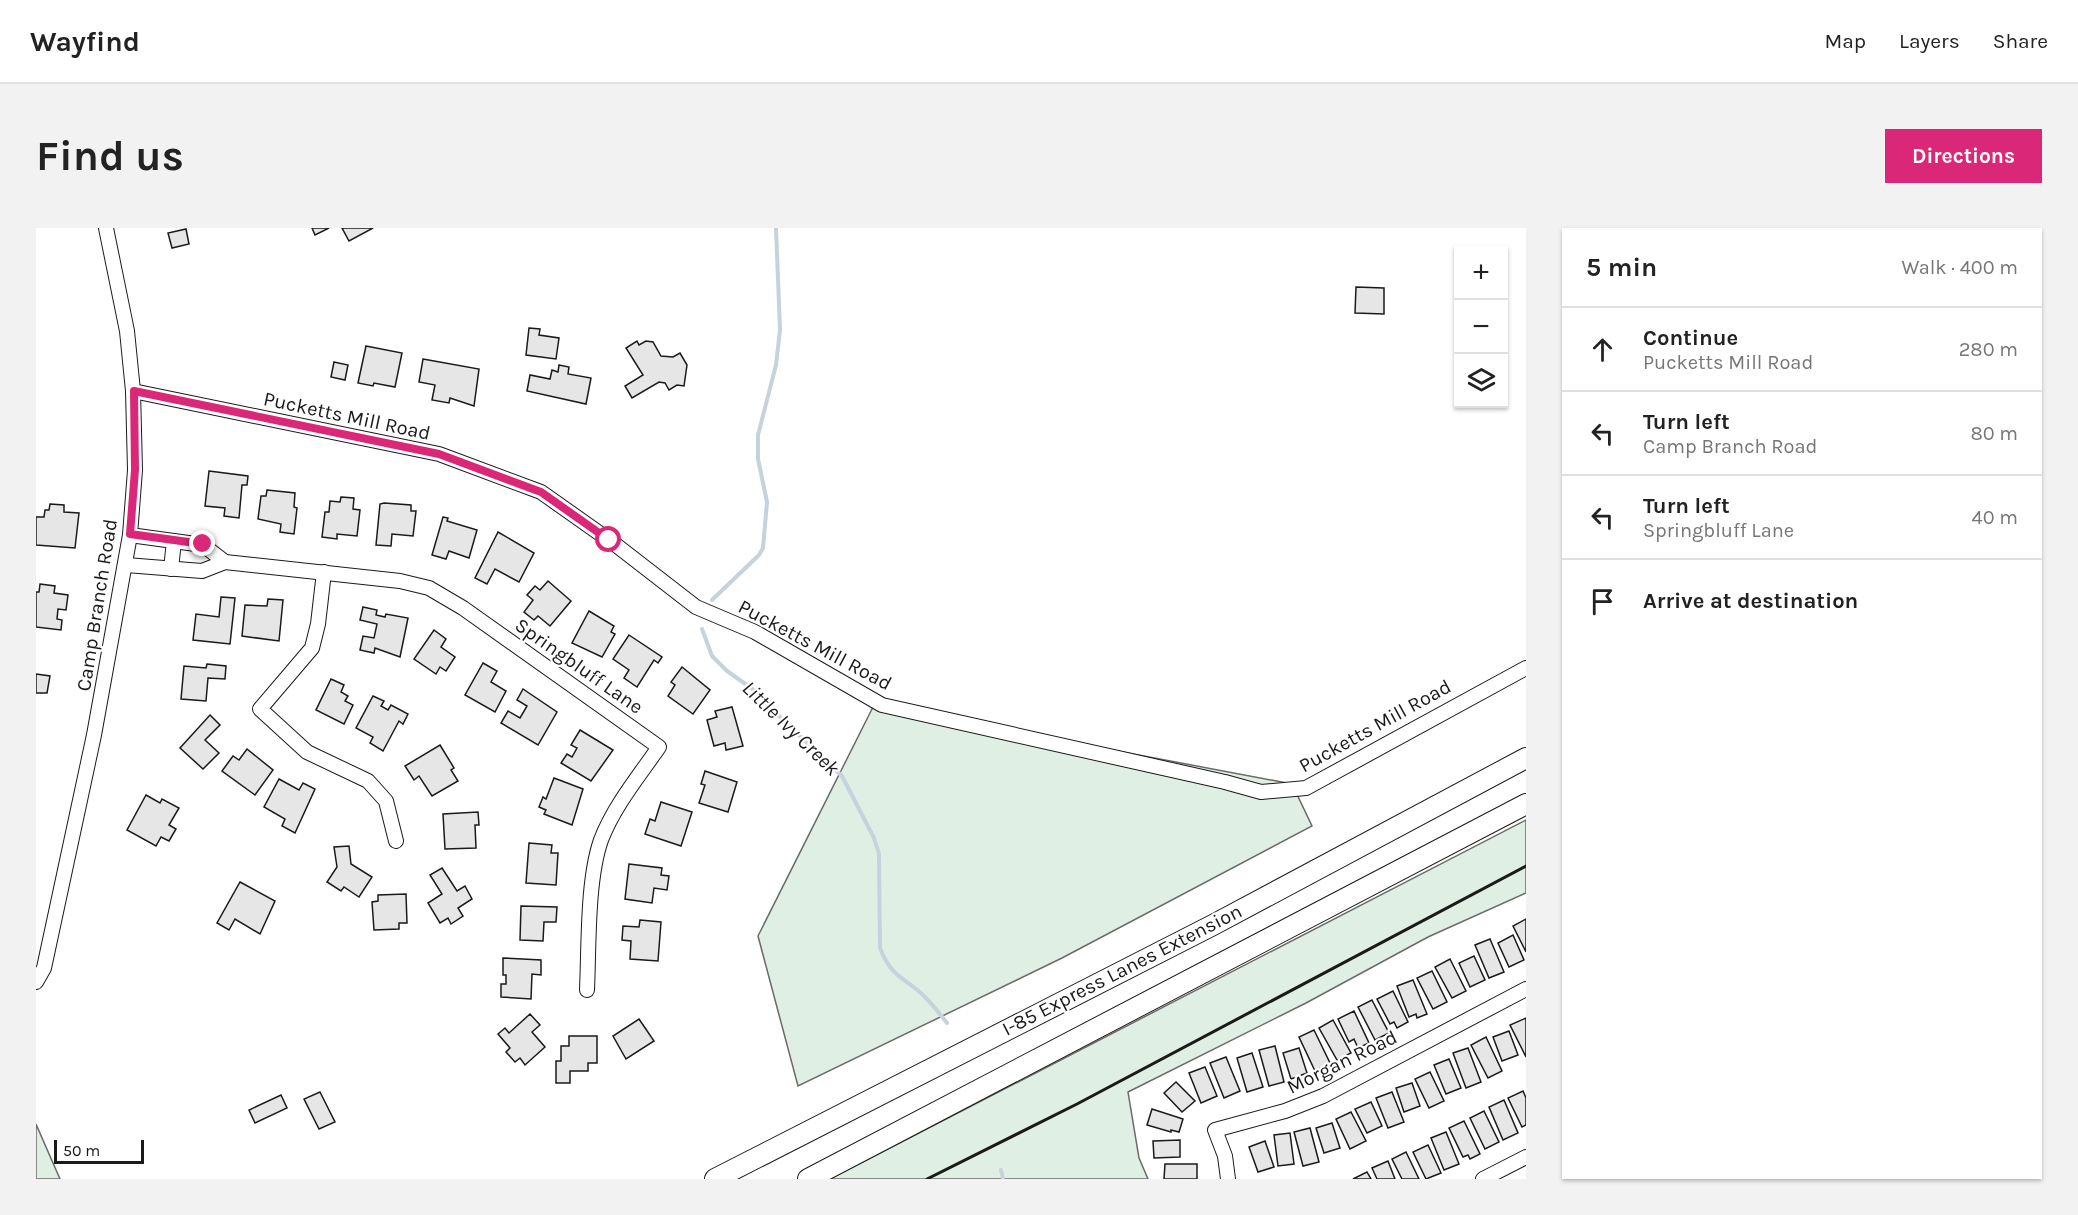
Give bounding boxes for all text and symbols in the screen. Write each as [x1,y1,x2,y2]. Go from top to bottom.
text: Wayfind [30,25,140,58]
text: Map [1824,29,1866,53]
text: Layers [1899,29,1960,53]
text: Share [1993,29,2048,53]
button: Directions [1885,129,2042,183]
text: Find us [36,131,184,181]
map controls [1454,246,1508,408]
button: + [1454,246,1508,300]
text: 5 min [1586,252,1657,283]
text: Walk · 400 m [1901,256,2018,279]
button: − [1454,300,1508,354]
text: Continue [1643,325,1738,351]
icon: ahead [1586,333,1619,366]
text: 280 m [1959,338,2018,361]
text: Pucketts Mill Road [1643,351,1813,374]
button: layers [1454,354,1508,408]
street label: Pucketts Mill Road [261,387,433,445]
text: Turn left [1643,409,1730,435]
icon: left [1586,417,1619,450]
text: 80 m [1970,422,2018,445]
text: Camp Branch Road [1643,435,1817,458]
text: Turn left [1643,493,1730,519]
icon: left [1586,501,1619,534]
text: 40 m [1972,506,2018,529]
street label: Camp Branch Road [72,517,122,693]
text: Springbluff Lane [1643,519,1794,542]
route start [595,526,621,552]
route end [189,530,215,556]
icon: arrive [1586,585,1619,618]
text: Arrive at destination [1643,588,1858,614]
street label: Pucketts Mill Road [734,595,896,695]
street label: Springbluff Lane [511,613,647,719]
street label: Pucketts Mill Road [1295,675,1455,777]
water label: Little Ivy Creek [738,676,845,780]
street label: I-85 Express Lanes Extension [998,899,1246,1041]
street label: Morgan Road [1283,1025,1401,1099]
scale bar [54,1137,144,1164]
text: 50 m [63,1141,100,1160]

